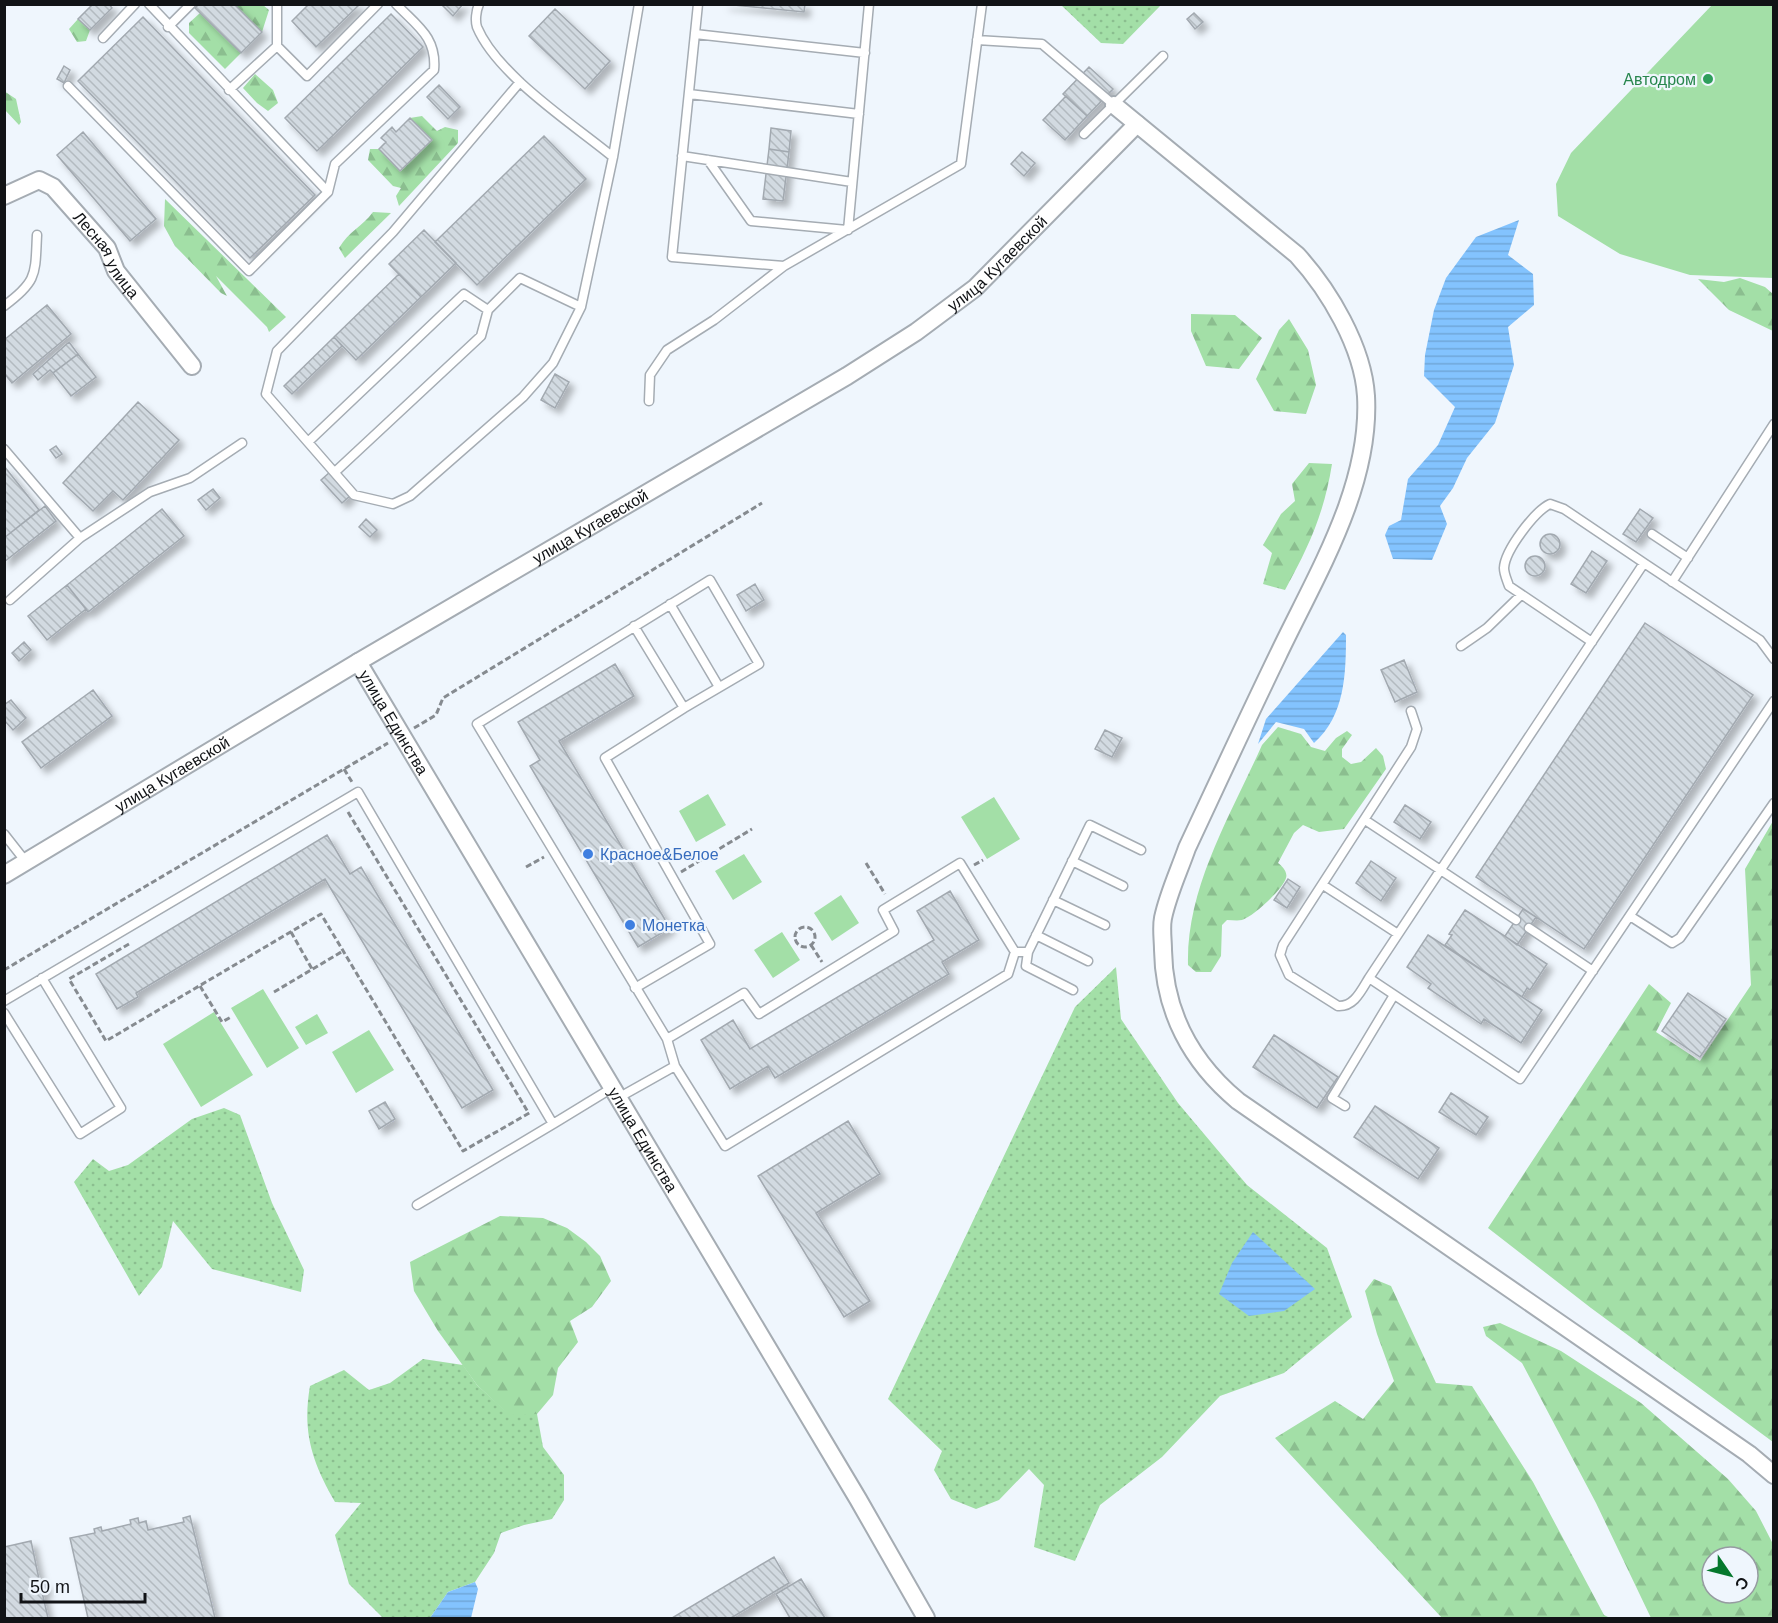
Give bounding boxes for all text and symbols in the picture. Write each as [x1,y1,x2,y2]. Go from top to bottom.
place label: Автодром [1623,71,1696,88]
marker: Автодром [1701,72,1715,86]
street label: Лесная улица [70,208,143,301]
street label: улица Кугаевской [944,212,1050,314]
street label: улица Кугаевской [529,486,651,567]
street label: улица Единства [356,667,432,778]
street label: улица Кугаевской [112,733,232,815]
place label: Красное&Белое [600,846,719,863]
marker: Красное&Белое [581,847,595,861]
place label: Монетка [642,917,705,934]
marker: Монетка [623,918,637,932]
street label: улица Единства [605,1084,681,1195]
north arrow [1700,1545,1760,1605]
scale bar [21,1566,146,1604]
text: С [1731,1574,1752,1593]
text: 50 m [30,1577,70,1597]

